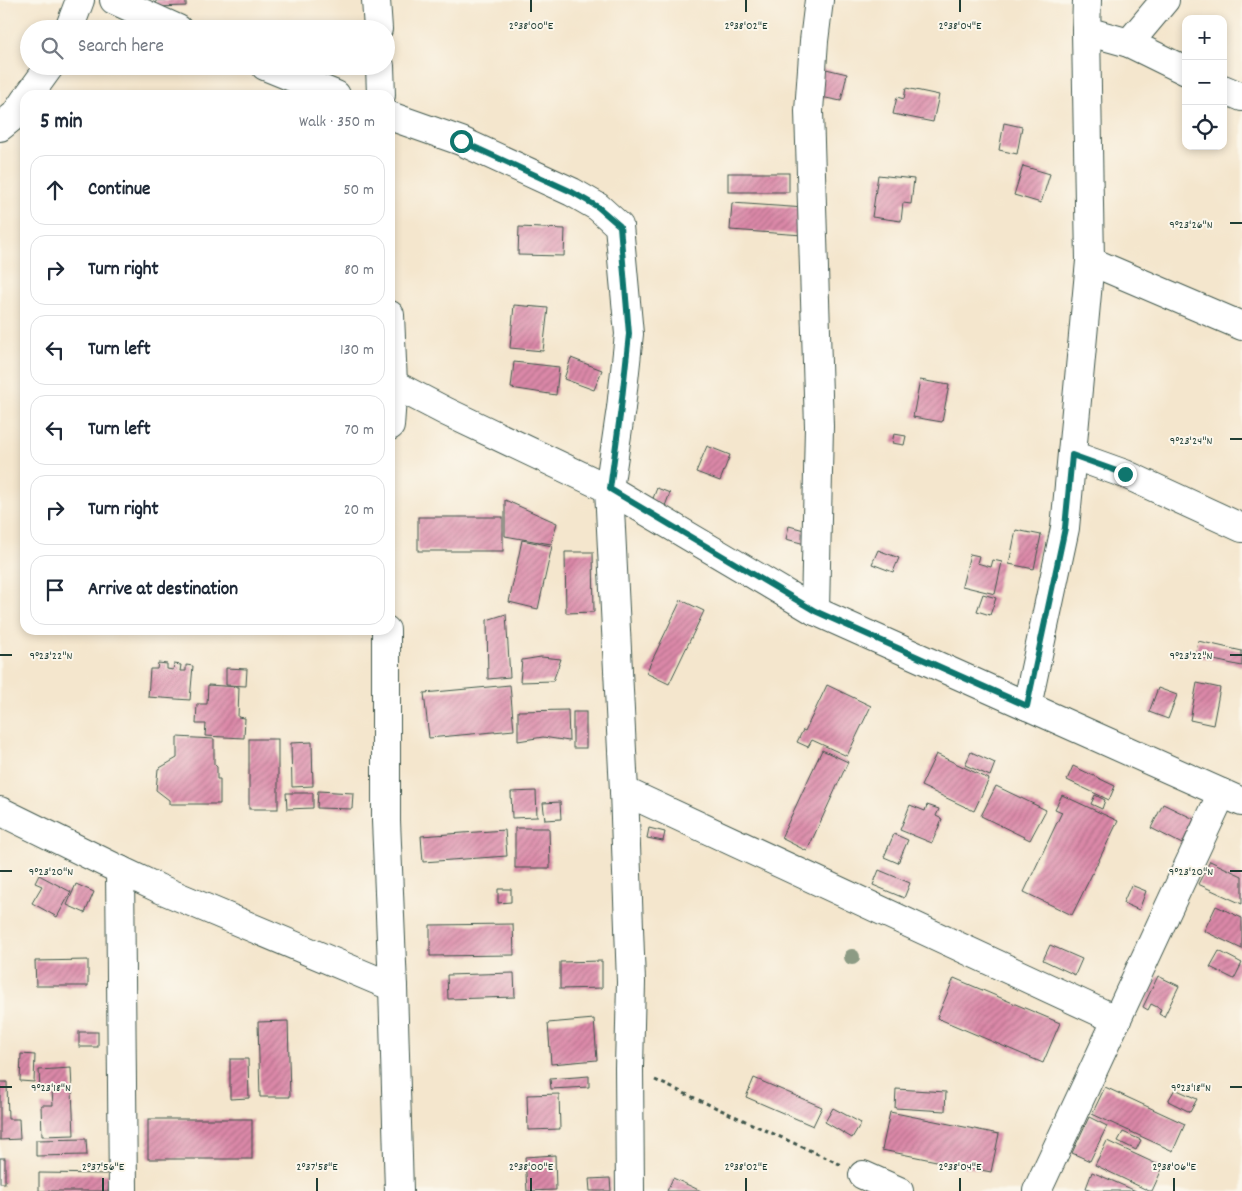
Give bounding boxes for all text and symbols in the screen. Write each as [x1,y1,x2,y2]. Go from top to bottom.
map controls [1182,15,1227,150]
button: + [1182,15,1227,60]
text: 2°38'00"E [509,18,554,35]
text: 2°38'02"E [724,18,768,35]
text: 2°38'04"E [939,18,982,35]
search box [20,20,395,75]
icon: search [38,34,66,62]
text: Search here [78,34,164,61]
button: − [1182,60,1227,105]
button: locate [1182,105,1227,150]
text: 5 min [40,108,83,138]
text: Walk · 350 m [299,111,375,134]
route start [450,130,473,153]
icon: ahead [41,176,69,204]
text: Continue [88,177,150,204]
text: 50 m [343,179,374,202]
text: 9°23'26"N [1169,217,1213,234]
icon: right [41,256,69,284]
text: Turn right [88,257,159,284]
text: 80 m [344,259,374,282]
icon: left [41,336,69,364]
text: Turn left [88,337,151,364]
text: 130 m [340,339,374,362]
icon: left [41,416,69,444]
text: Turn left [88,417,151,444]
text: 70 m [344,419,374,442]
text: 9°23'24"N [1170,433,1212,450]
route end [1114,463,1137,486]
icon: right [41,496,69,524]
text: Turn right [88,497,159,524]
text: 20 m [344,499,374,522]
icon: arrive [41,576,69,604]
text: Arrive at destination [88,577,238,604]
text: 9°23'22"N [30,648,73,665]
text: 9°23'22"N [1170,648,1213,665]
text: 9°23'20"N [29,864,73,881]
text: 9°23'20"N [1169,864,1213,881]
text: 9°23'18"N [31,1080,71,1097]
text: 9°23'18"N [1171,1080,1211,1097]
text: 2°37'56"E [82,1159,125,1176]
text: 2°37'58"E [296,1159,338,1176]
text: 2°38'00"E [509,1159,554,1176]
text: 2°38'02"E [724,1159,768,1176]
text: 2°38'04"E [939,1159,982,1176]
text: 2°38'06"E [1152,1159,1196,1176]

